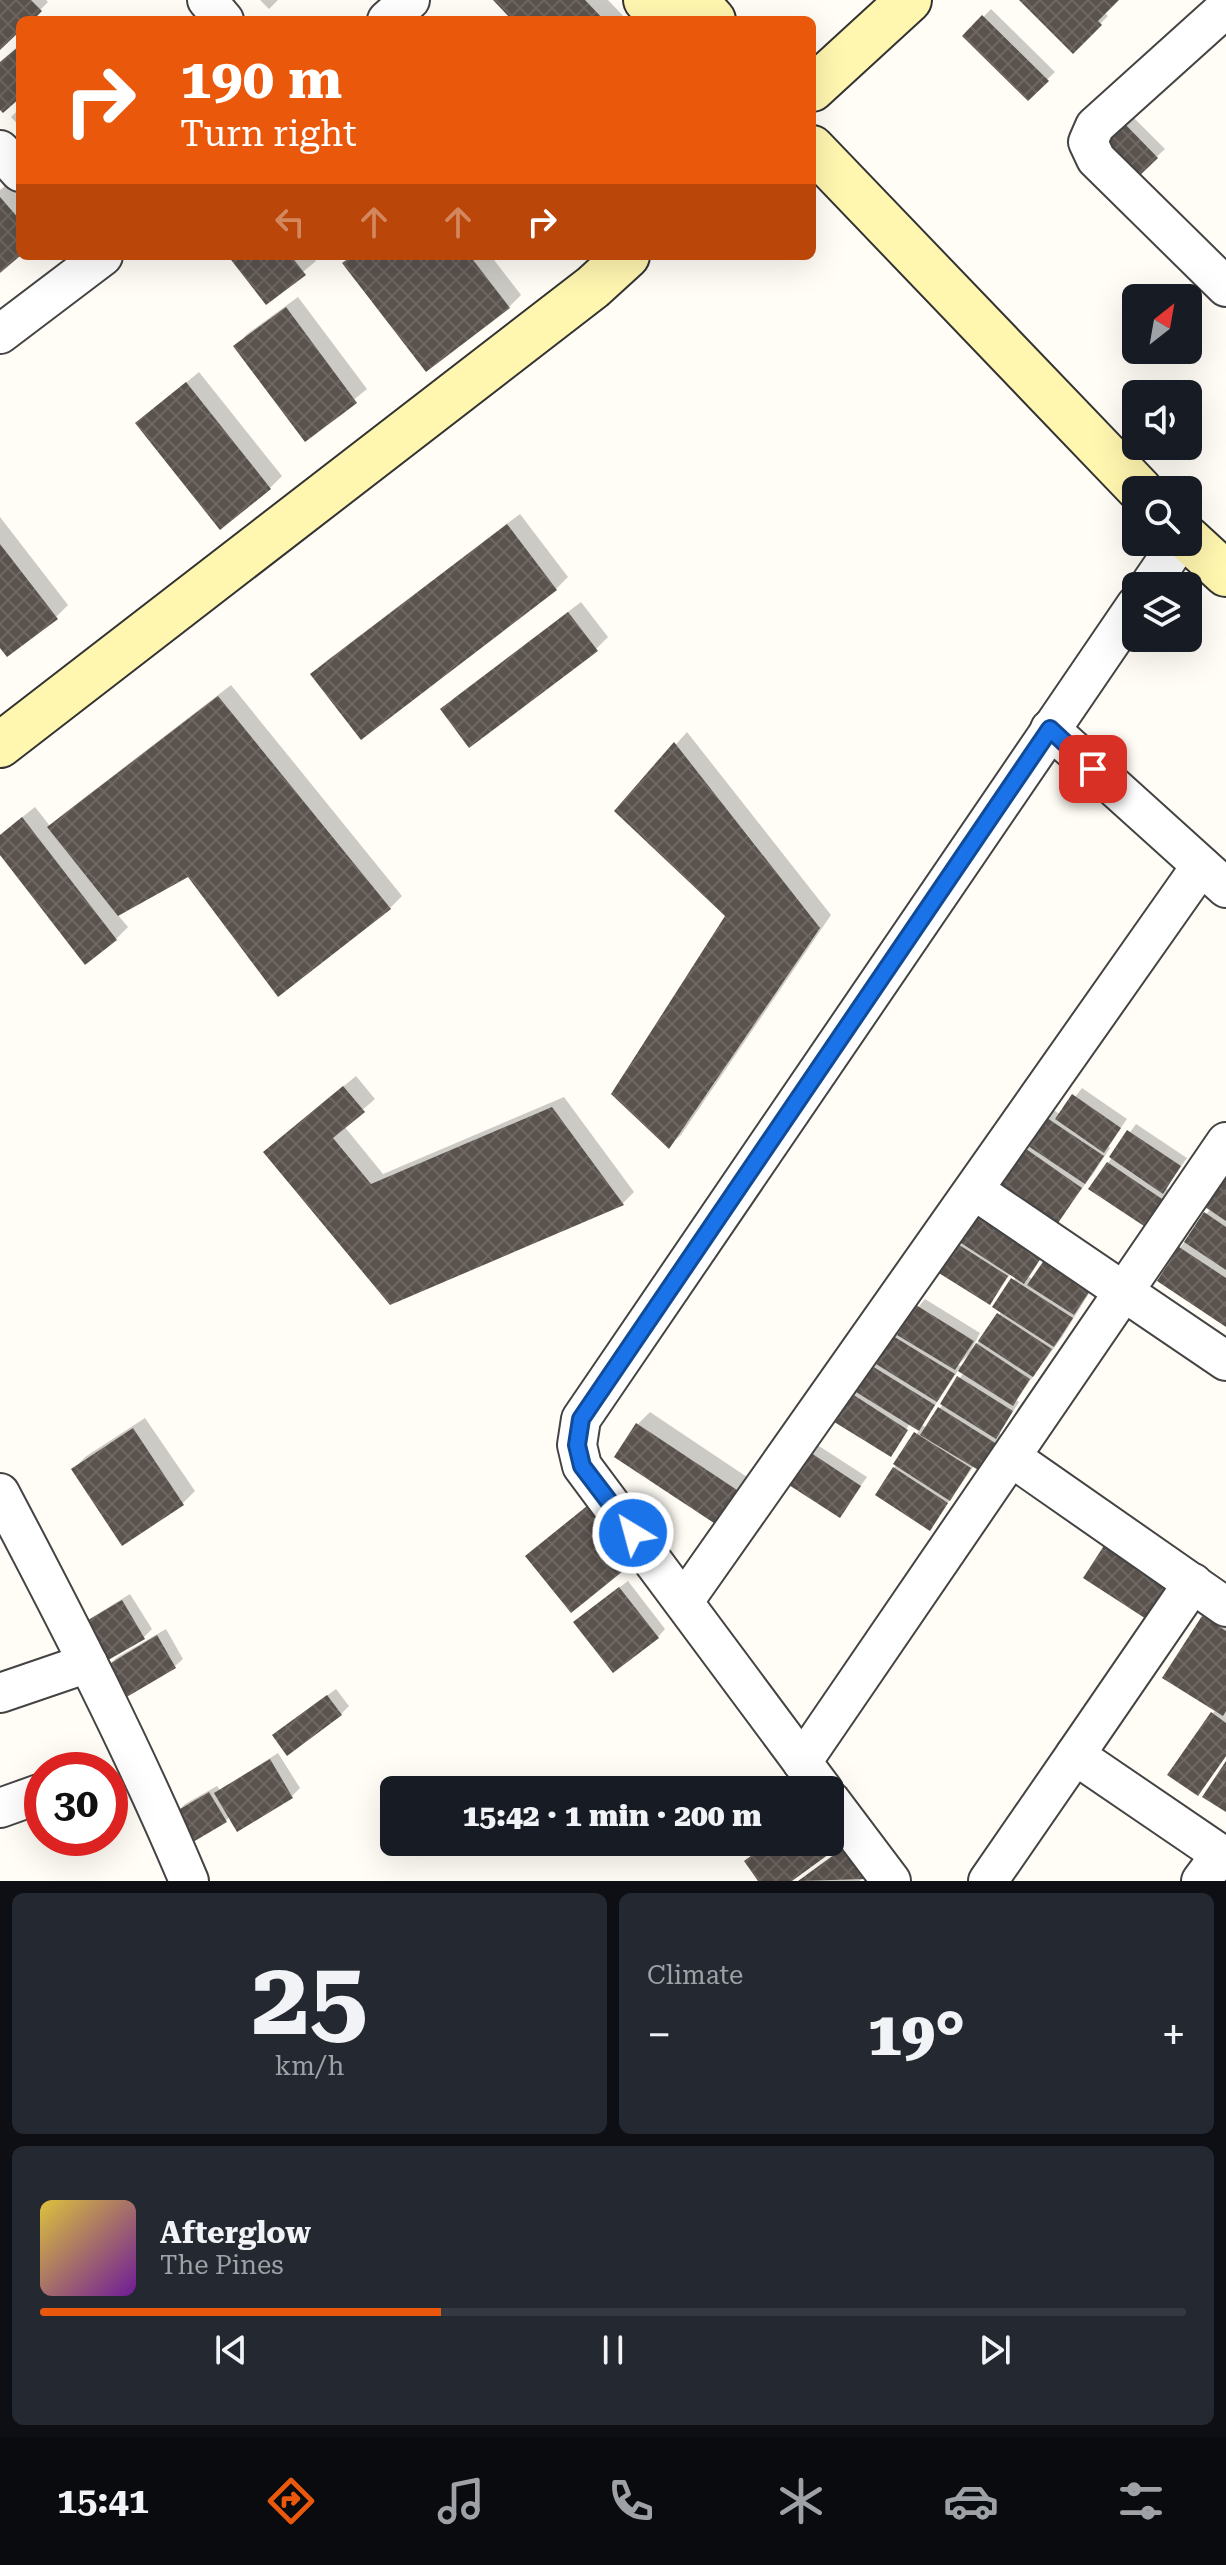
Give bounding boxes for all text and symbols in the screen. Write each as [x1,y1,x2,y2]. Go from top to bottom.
text: 190 m [180,46,342,112]
icon: right [48,48,152,152]
text: Turn right [180,113,357,155]
icon: left [268,200,312,244]
icon: ahead [352,200,396,244]
icon: ahead [436,200,480,244]
icon: right [520,200,564,244]
north arrow [1122,284,1202,364]
map controls [1122,284,1202,652]
button: sound [1122,380,1202,460]
button: search [1122,476,1202,556]
button: layers [1122,572,1202,652]
pin [1059,735,1127,803]
icon: arrive [1071,747,1115,791]
position arrow [591,1491,675,1575]
speed limit sign: 30 [24,1752,128,1856]
text: 15:42 · 1 min · 200 m [462,1798,762,1833]
text: 25 [251,1938,368,2059]
text: Climate [647,1960,743,1990]
text: 19° [868,1999,965,2070]
text: − [647,2009,672,2061]
text: + [1161,2009,1186,2061]
text: km/h [275,2051,344,2081]
text: Afterglow [160,2215,311,2250]
text: The Pines [160,2250,284,2280]
icon: previous [209,2328,253,2372]
icon: pause [591,2328,635,2372]
icon: next [973,2328,1017,2372]
icon: directions [263,2473,319,2529]
icon: music [433,2473,489,2529]
icon: phone [603,2473,659,2529]
icon: climate [773,2473,829,2529]
icon: car [943,2473,999,2529]
icon: filters [1113,2473,1169,2529]
text: 15:41 [57,2480,149,2522]

